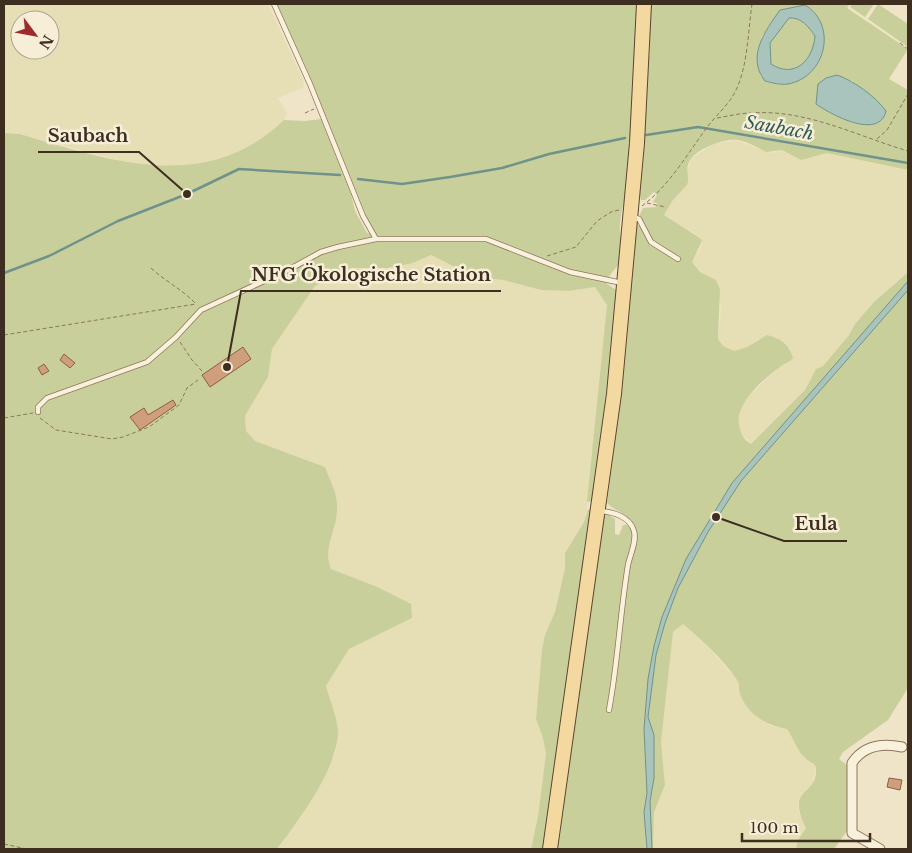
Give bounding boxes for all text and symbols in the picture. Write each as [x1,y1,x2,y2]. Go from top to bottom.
north arrow [10,10,60,60]
text: N [35,32,57,52]
water label: Saubach [743,111,815,145]
callout: Saubach [38,119,139,152]
text: Saubach [48,125,128,147]
callout: NFG Ökologische Station [241,258,501,291]
text: NFG Ökologische Station [251,263,491,286]
callout: Eula [784,508,847,541]
text: Eula [794,513,838,535]
scale bar [742,810,870,842]
text: 100 m [750,818,799,837]

